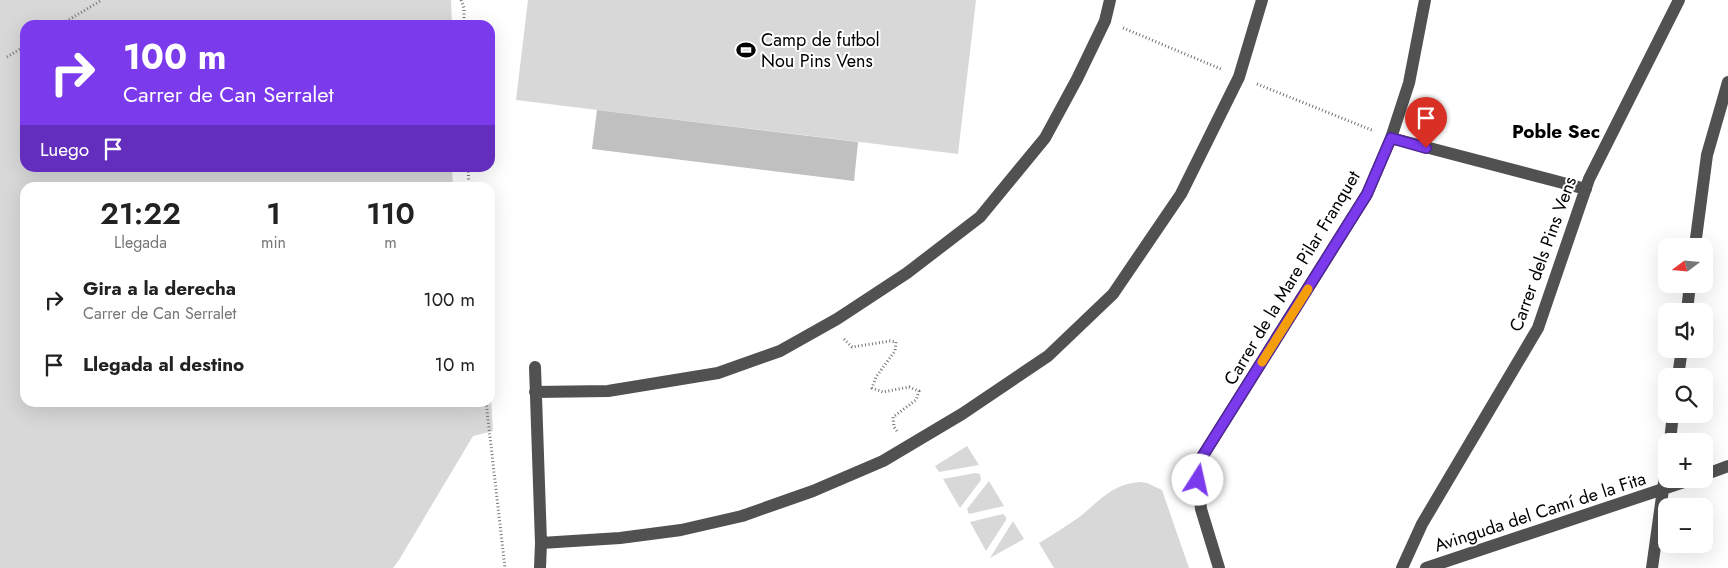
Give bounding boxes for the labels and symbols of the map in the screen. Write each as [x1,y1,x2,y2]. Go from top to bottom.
place label: Camp de futbol Nou Pins Vens [761,27,880,74]
sports icon: Camp de futbol Nou Pins Vens [735,39,757,61]
pin [1405,97,1447,148]
district label: Poble Sec [1512,118,1600,145]
street label: Carrer de la Mare Pilar Franquet [1218,165,1367,390]
street label: Carrer dels Pins Vens [1503,173,1583,335]
north arrow [1658,238,1712,292]
position arrow [1171,453,1223,505]
street label: Avinguda del Camí de la Fita [1431,465,1649,559]

